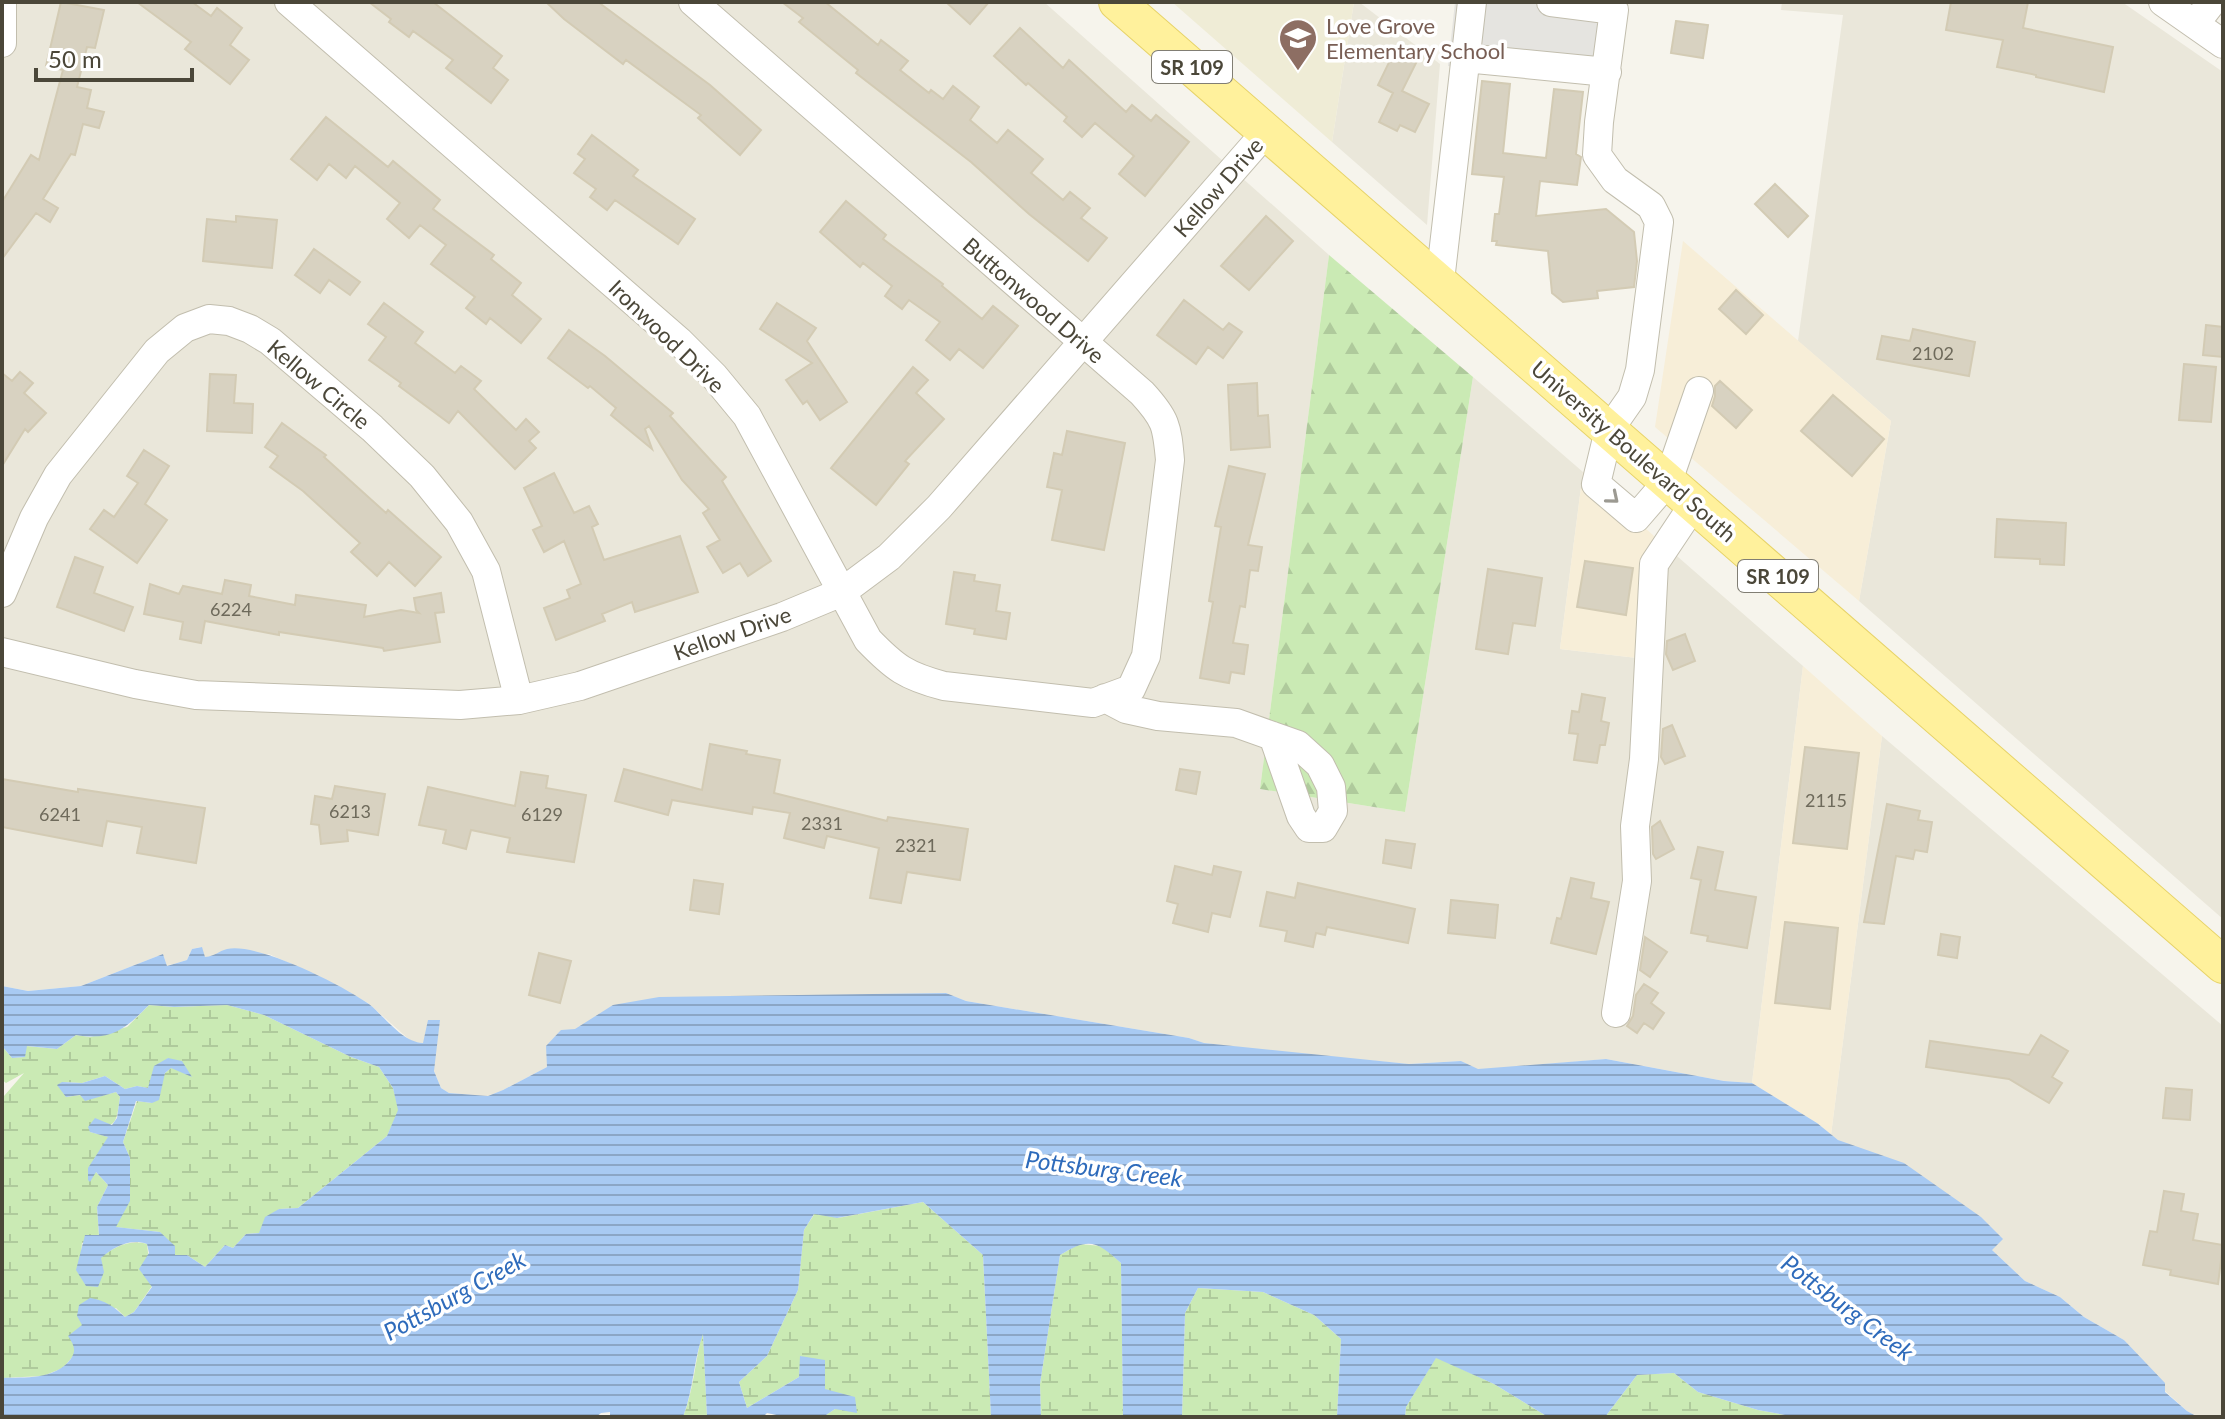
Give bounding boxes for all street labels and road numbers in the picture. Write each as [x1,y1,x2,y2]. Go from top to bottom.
road number: SR 109 [1152,51,1232,83]
street label: Kellow Drive [1167,132,1269,242]
street label: Buttonwood Drive [958,231,1110,369]
street label: Ironwood Drive [603,274,731,398]
street label: Kellow Circle [262,333,376,435]
street label: University Boulevard South [1526,355,1742,547]
road number: SR 109 [1738,560,1818,592]
street label: Kellow Drive [669,600,795,666]

